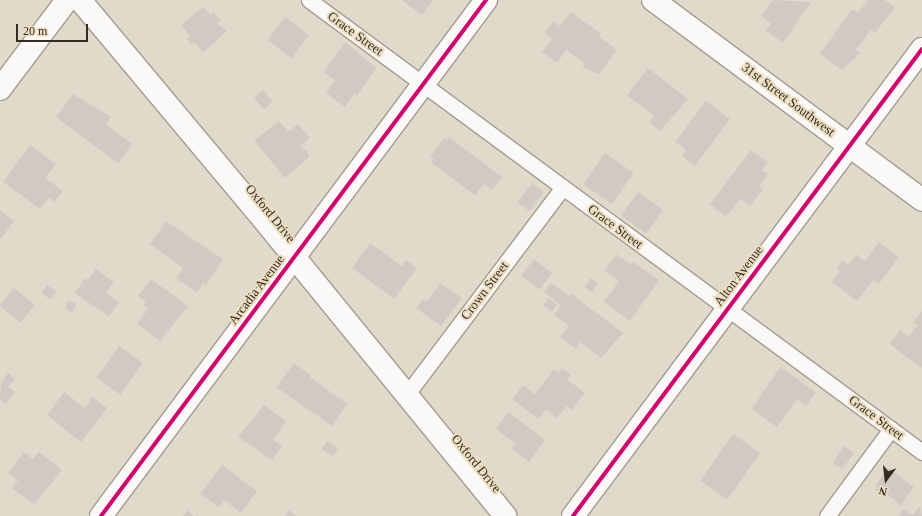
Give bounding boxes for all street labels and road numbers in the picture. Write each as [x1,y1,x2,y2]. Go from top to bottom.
street label: Grace Street [324,9,386,59]
street label: 31st Street Southwest [738,60,838,140]
street label: Oxford Drive [242,182,298,246]
street label: Grace Street [585,201,645,253]
street label: Alton Avenue [711,242,767,310]
street label: Arcadia Avenue [226,252,288,328]
street label: Crown Street [458,259,512,323]
street label: Grace Street [846,392,906,444]
street label: Oxford Drive [448,432,504,496]

